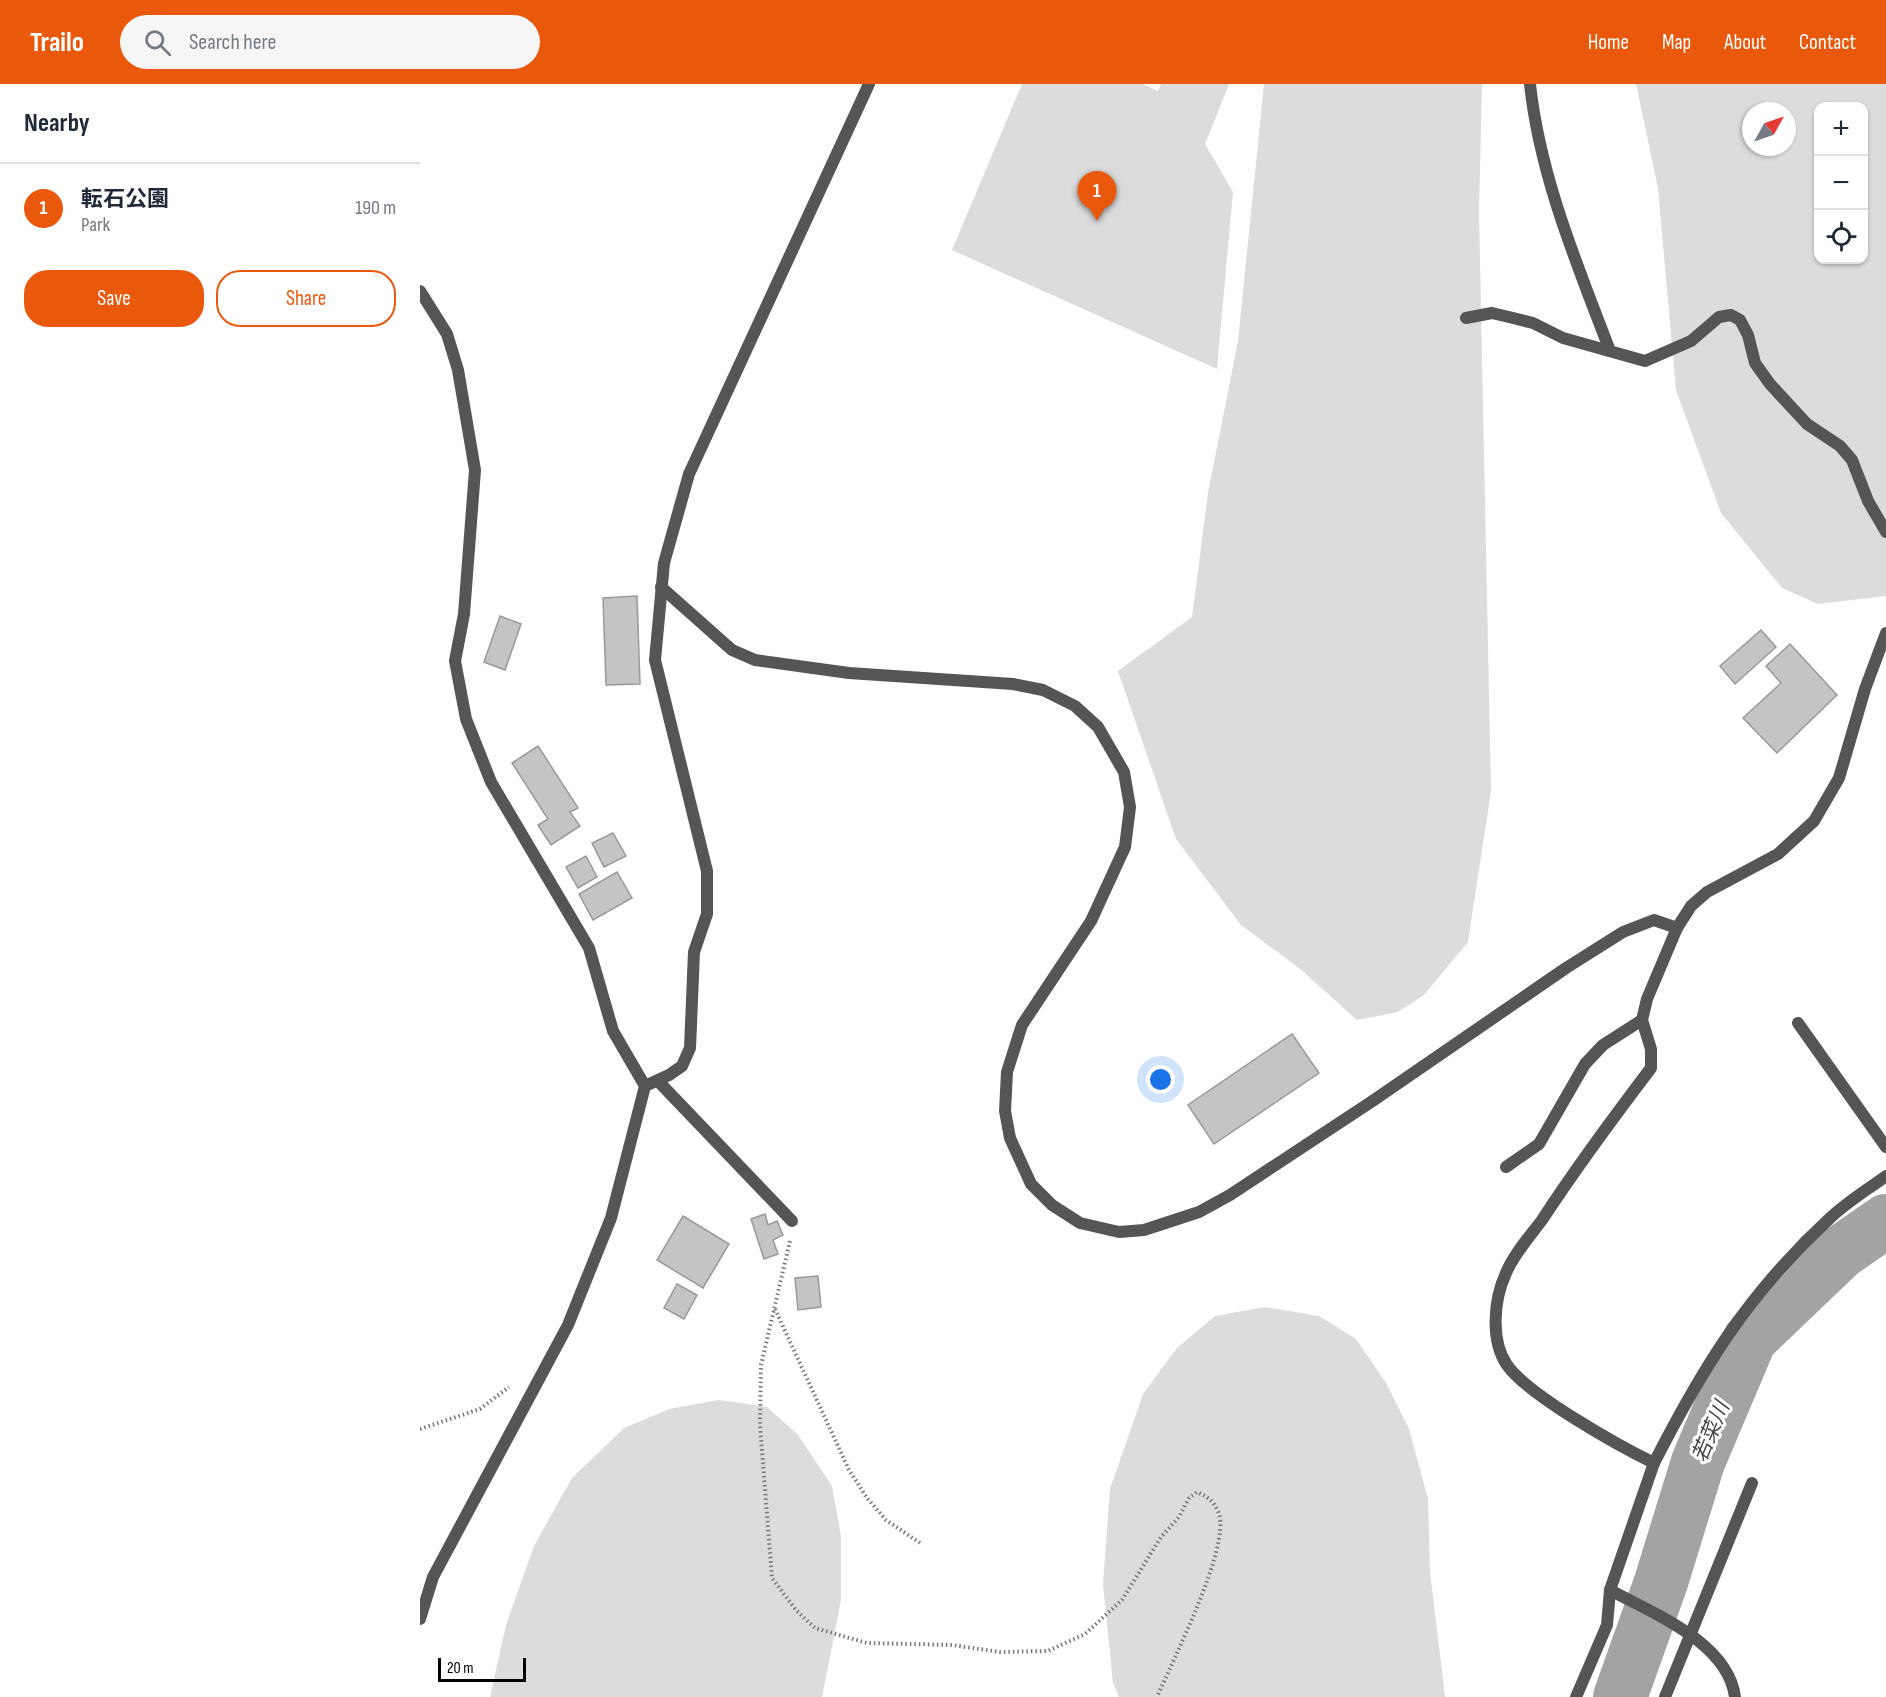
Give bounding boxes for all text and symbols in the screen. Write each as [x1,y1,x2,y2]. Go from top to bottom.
search box [120,15,540,69]
text: Trailo [30,26,84,59]
icon: search [141,26,174,59]
text: Search here [189,29,276,56]
text: Home [1588,30,1629,55]
text: Map [1662,30,1691,55]
text: About [1724,30,1766,55]
text: Contact [1799,30,1856,55]
north arrow [1742,102,1796,156]
map controls [1814,102,1868,264]
button: + [1814,102,1868,156]
text: Nearby [24,108,90,139]
button: − [1814,156,1868,210]
pin: 1 [1078,172,1116,221]
text: 転石公園 [81,186,169,213]
text: 1 [40,196,47,220]
text: 190 m [355,196,396,220]
button: locate [1814,210,1868,264]
text: Park [81,213,110,237]
button: Save [24,270,204,327]
button: Share [216,270,396,327]
your location [1146,1065,1175,1094]
water label: 若菜川 [1687,1396,1736,1466]
scale bar [438,1655,526,1682]
text: 20 m [447,1659,474,1678]

